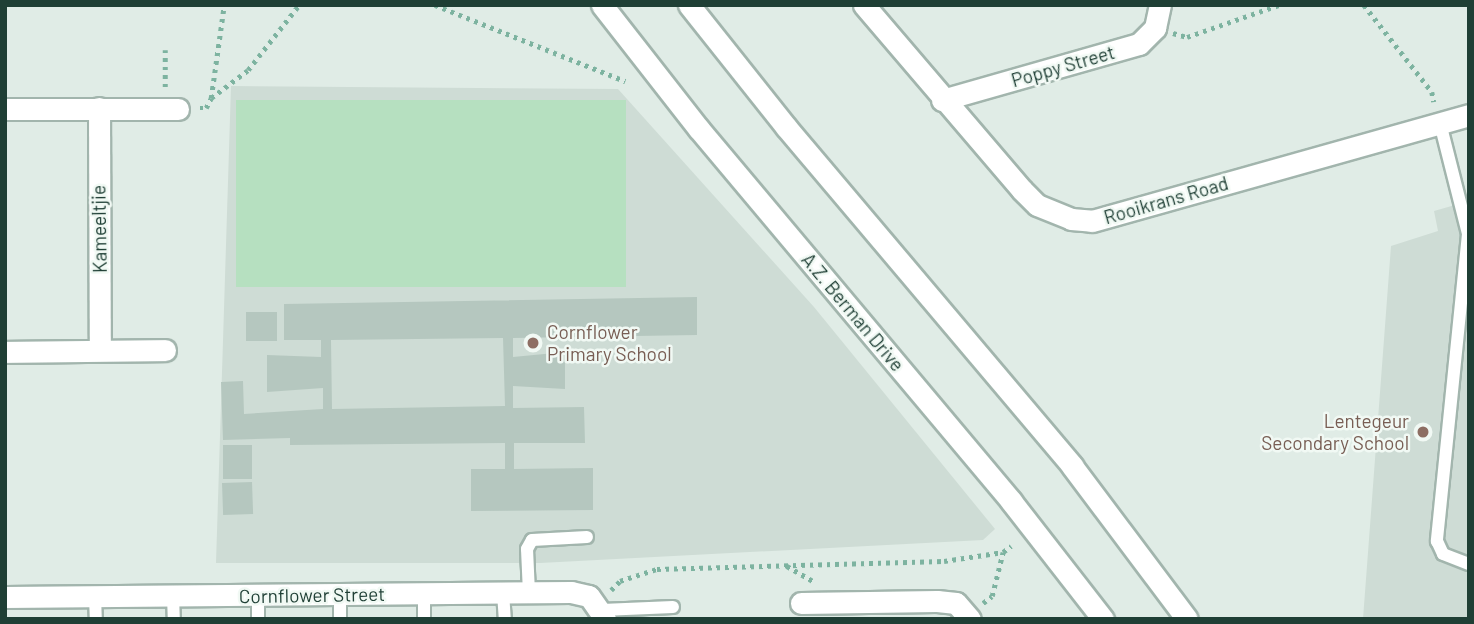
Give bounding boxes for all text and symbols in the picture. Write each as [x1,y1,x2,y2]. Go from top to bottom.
street label: Poppy Street [1009,40,1117,92]
street label: Rooikrans Road [1101,171,1231,229]
street label: Kameeltjie [87,185,111,273]
street label: A.Z. Berman Drive [797,248,909,376]
place label: Cornflower Primary School [547,321,672,365]
marker: Cornflower Primary School [525,335,541,351]
place label: Lentegeur Secondary School [1261,410,1409,454]
marker: Lentegeur Secondary School [1415,424,1431,440]
street label: Cornflower Street [239,582,385,608]

